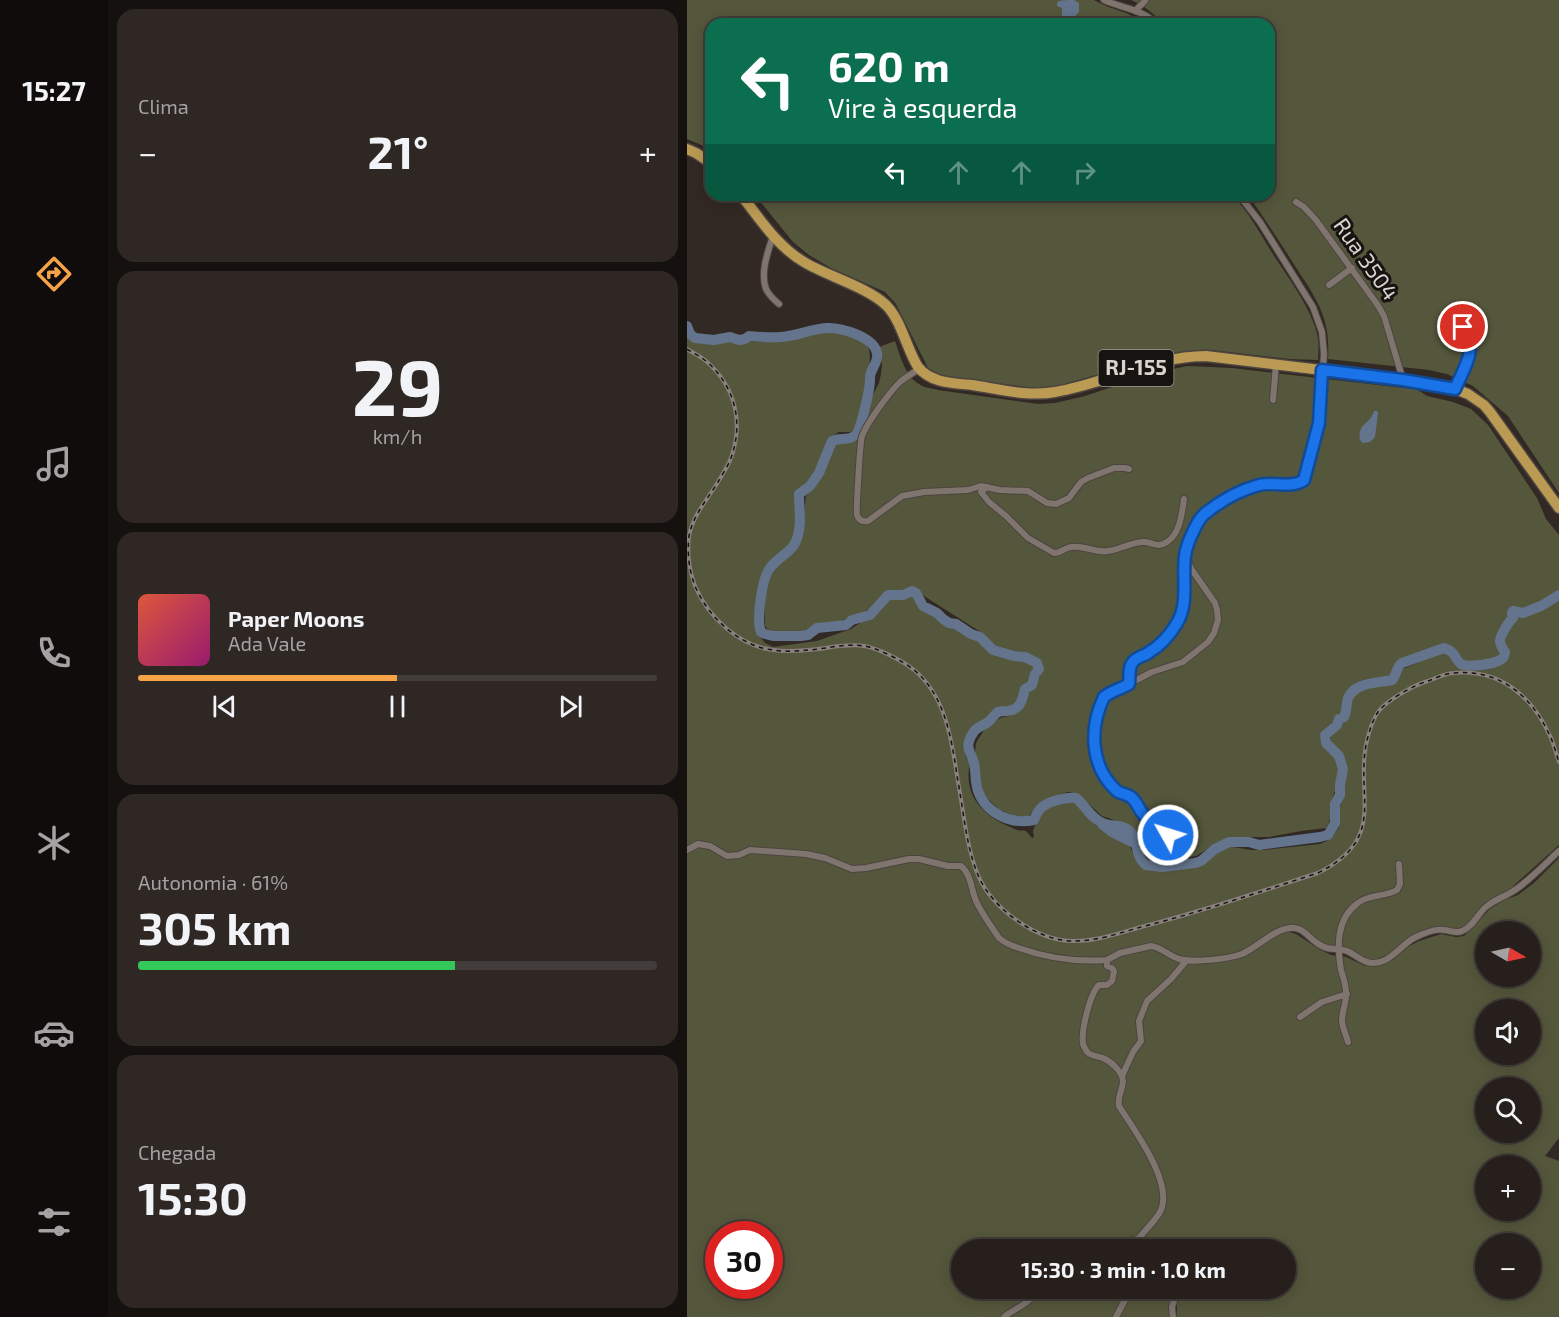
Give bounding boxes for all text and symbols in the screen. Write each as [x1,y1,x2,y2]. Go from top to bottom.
text: 620 m [828,40,950,90]
icon: left [729,42,807,120]
text: 15:27 [22,74,86,106]
text: Vire à esquerda [828,91,1017,123]
text: Clima [138,94,189,118]
text: 21° [368,124,429,178]
text: − [138,132,157,172]
text: + [639,132,657,172]
icon: left [879,156,912,189]
icon: ahead [942,156,975,189]
icon: ahead [1005,156,1038,189]
icon: right [1068,156,1101,189]
street label: Rua 3504 [1329,212,1404,304]
icon: directions [33,253,75,295]
pin [1437,301,1488,352]
icon: arrive [1446,310,1479,343]
text: 29 [352,338,443,432]
road number: RJ-155 [1099,350,1173,386]
text: km/h [373,424,422,448]
icon: music [33,443,75,485]
text: Paper Moons [228,605,364,631]
text: Ada Vale [228,631,306,655]
icon: phone [33,632,75,674]
icon: previous [208,690,241,723]
icon: pause [381,690,414,723]
icon: next [554,690,587,723]
position arrow [1136,803,1200,867]
icon: climate [33,822,75,864]
text: Autonomia · 61% [138,870,288,894]
text: 305 km [138,900,291,954]
north arrow [1475,921,1541,987]
map controls [1475,921,1541,1299]
button: sound [1475,999,1541,1065]
icon: car [33,1012,75,1054]
button: search [1475,1077,1541,1143]
text: Chegada [138,1140,216,1164]
button: + [1475,1155,1541,1221]
text: 15:30 [138,1170,248,1224]
icon: filters [33,1201,75,1243]
speed limit sign: 30 [705,1221,783,1299]
button: − [1475,1233,1541,1299]
text: 15:30 · 3 min · 1.0 km [1021,1256,1226,1282]

